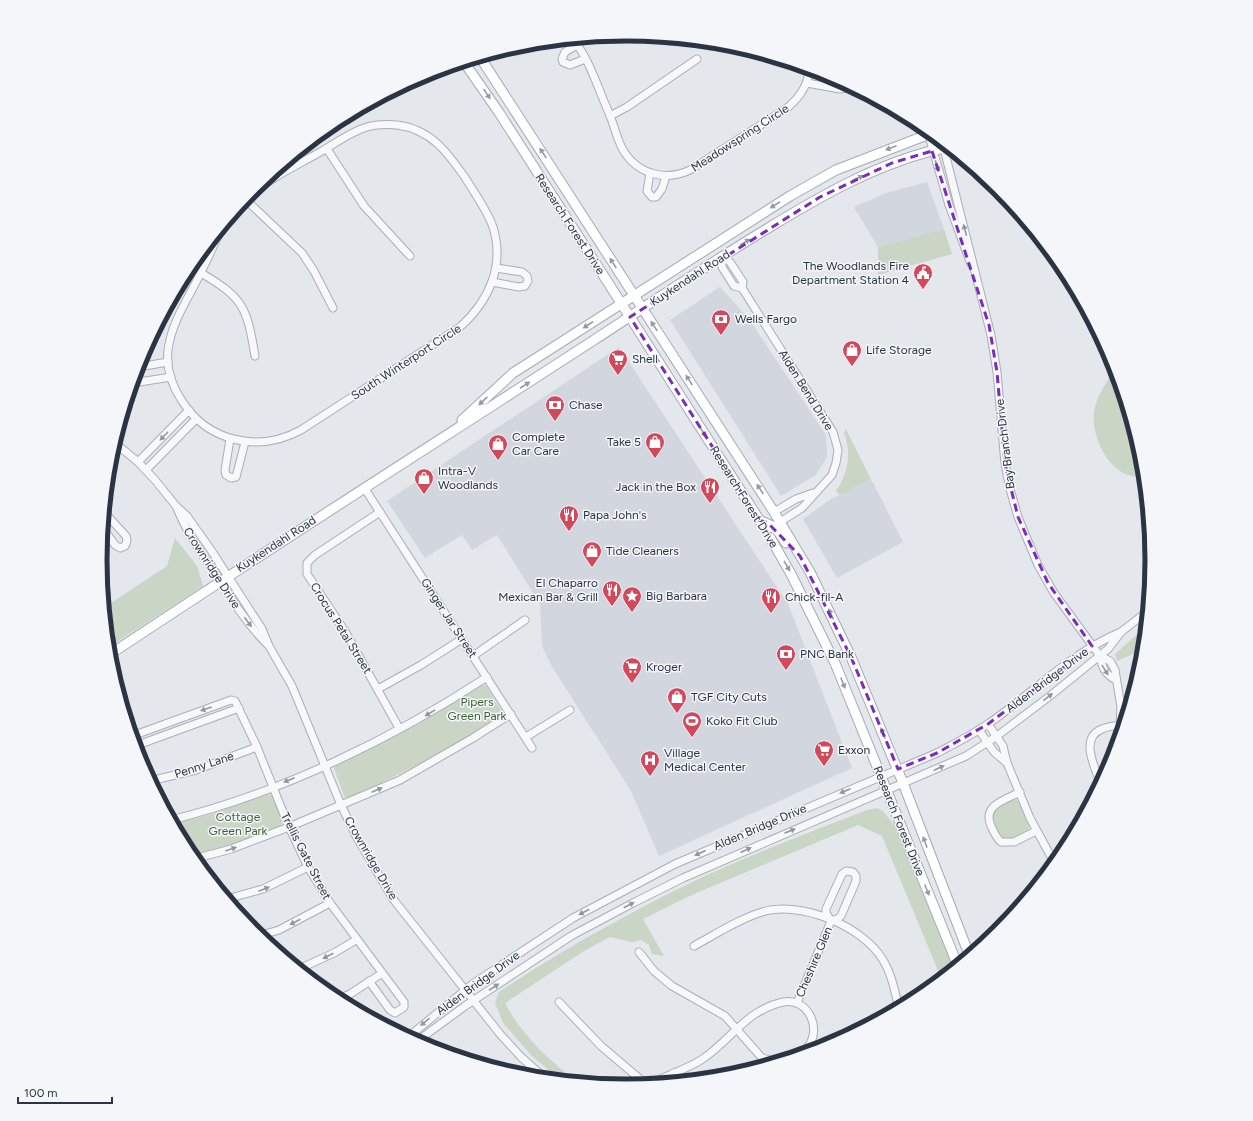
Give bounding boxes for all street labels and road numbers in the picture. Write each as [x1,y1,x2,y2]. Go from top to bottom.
street label: Meadowspring Circle [689,101,792,175]
street label: Research Forest Drive [532,171,608,277]
street label: Kuykendahl Road [647,247,733,309]
street label: South Winterport Circle [348,321,464,403]
street label: Alden Bend Drive [776,347,837,433]
street label: Bay Branch Drive [992,398,1017,490]
street label: Research Forest Drive [707,444,781,551]
street label: Kuykendahl Road [233,513,319,575]
street label: Crownridge Drive [181,525,244,612]
street label: Ginger Jar Street [418,576,480,661]
street label: Crocus Petal Street [307,580,375,676]
street label: Alden Bridge Drive [1003,644,1091,716]
street label: Penny Lane [173,749,236,781]
street label: Research Forest Drive [871,764,928,878]
street label: Alden Bridge Drive [711,801,809,853]
street label: Trellis Gate Street [278,810,334,902]
street label: Crownridge Drive [341,814,401,902]
street label: Cheshire Glen [793,924,835,1000]
street label: Alden Bridge Drive [434,948,523,1018]

